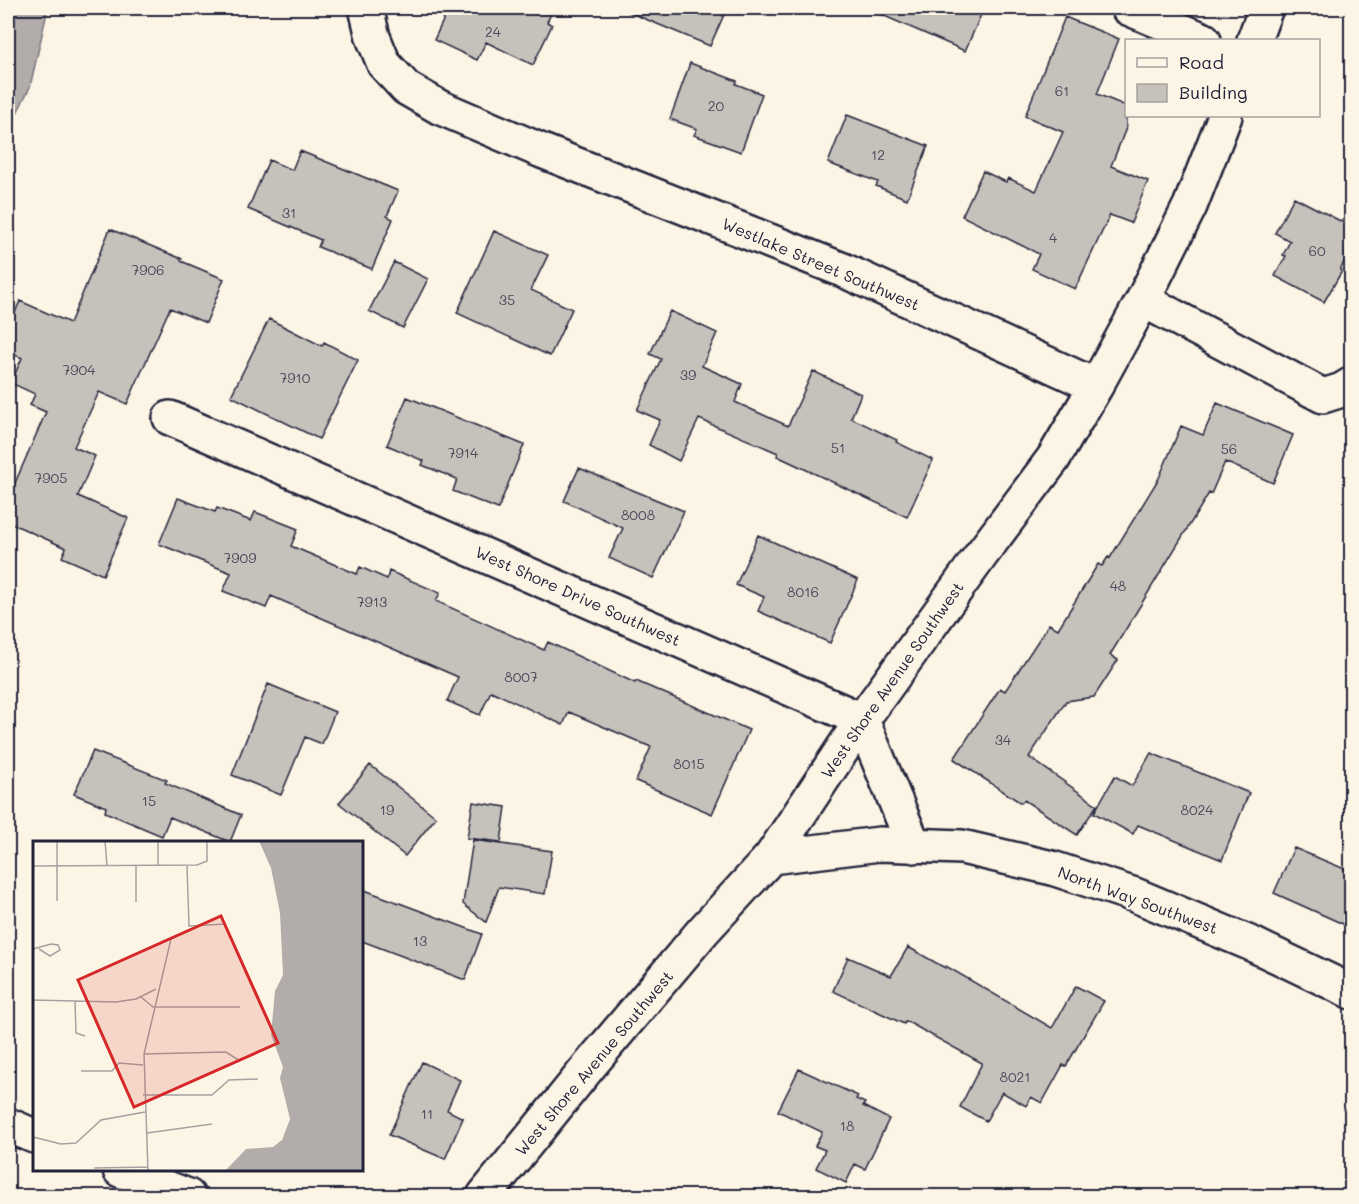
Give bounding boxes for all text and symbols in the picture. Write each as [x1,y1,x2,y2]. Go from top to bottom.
house number: 24 [485,22,502,41]
legend [1125,39,1320,117]
text: Road [1179,50,1224,74]
text: Building [1179,80,1247,104]
house number: 61 [1055,81,1069,100]
house number: 20 [708,96,725,115]
house number: 12 [871,145,885,164]
house number: 31 [282,203,296,222]
street label: Westlake Street Southwest [719,212,923,315]
house number: 4 [1049,228,1058,247]
house number: 60 [1308,241,1326,260]
house number: 7906 [131,260,165,279]
house number: 35 [499,290,515,309]
house number: 7904 [63,360,96,379]
house number: 39 [680,365,696,384]
house number: 7910 [280,368,311,387]
house number: 51 [831,438,845,457]
house number: 56 [1221,439,1237,458]
house number: 7914 [448,443,479,462]
house number: 7905 [35,468,67,487]
house number: 8008 [621,505,655,524]
street label: West Shore Drive Southwest [472,541,684,650]
house number: 7909 [224,548,256,567]
house number: 48 [1110,576,1126,595]
street label: West Shore Avenue Southwest [815,577,968,782]
house number: 8016 [787,582,819,601]
house number: 7913 [357,592,387,611]
house number: 8007 [504,667,538,686]
house number: 34 [995,730,1012,749]
house number: 8015 [673,754,705,773]
house number: 15 [142,791,156,810]
house number: 19 [380,800,394,819]
house number: 8024 [1180,800,1214,819]
inset map [33,841,363,1171]
street label: North Way Southwest [1055,861,1221,938]
house number: 13 [413,931,427,950]
street label: West Shore Avenue Southwest [510,966,677,1160]
house number: 8021 [999,1067,1031,1086]
house number: 11 [421,1104,433,1123]
house number: 18 [840,1116,854,1135]

